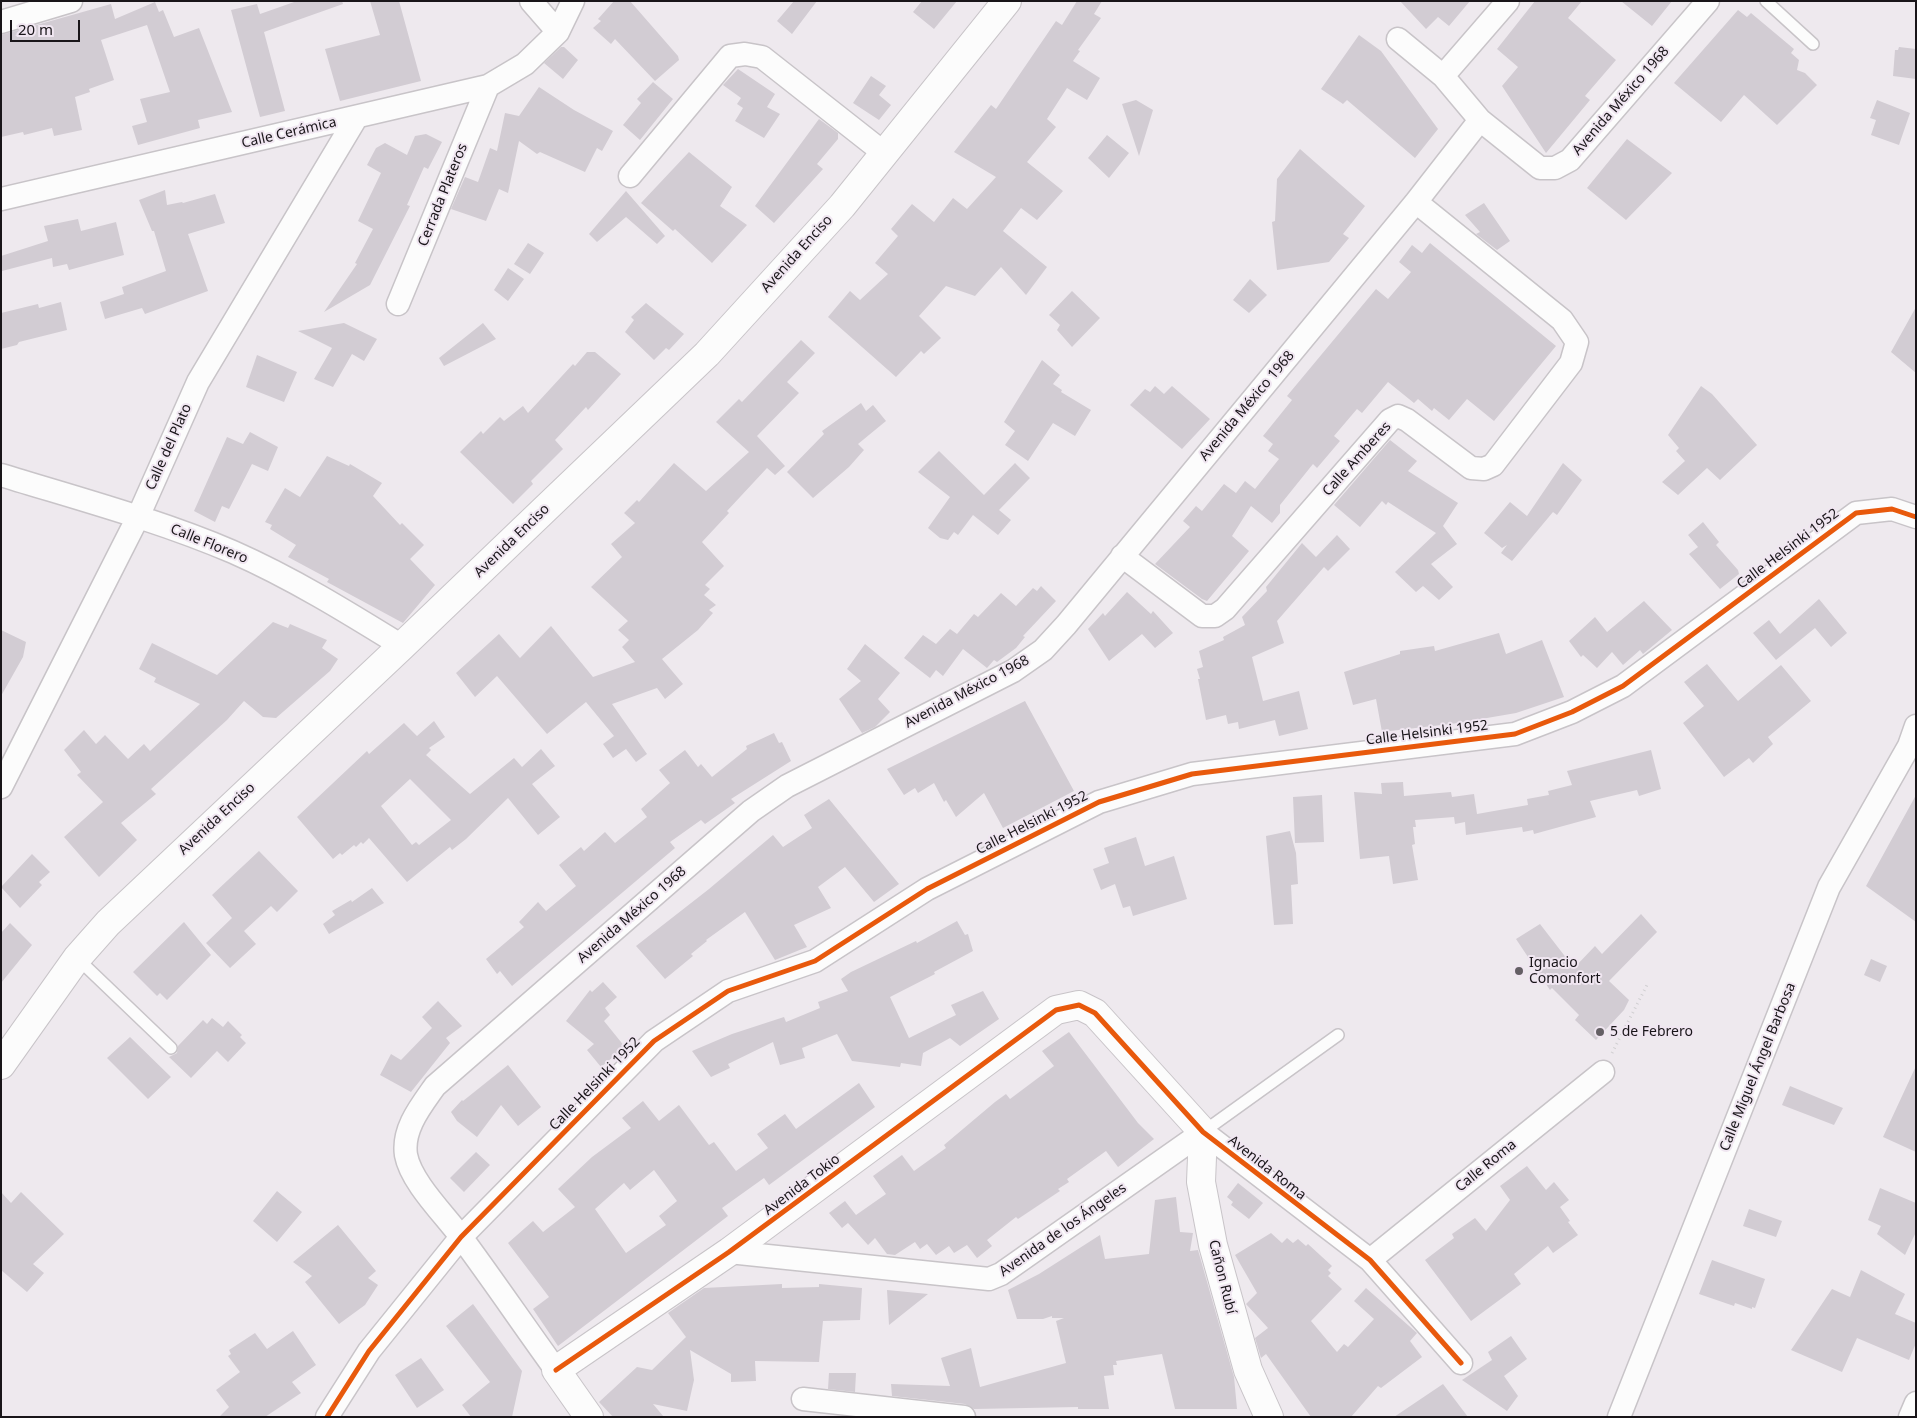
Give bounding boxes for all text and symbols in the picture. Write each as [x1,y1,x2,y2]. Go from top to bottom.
scale bar [12,10,82,42]
text: 20 m [18,19,53,39]
street label: Avenida México 1968 [1569,43,1673,159]
street label: Calle Cerámica [240,114,338,152]
street label: Cerrada Plateros [415,141,471,249]
street label: Avenida Enciso [758,212,836,296]
street label: Avenida México 1968 [1196,348,1298,464]
street label: Calle del Plato [142,401,196,493]
street label: Calle Amberes [1319,418,1395,500]
street label: Avenida Enciso [471,501,553,581]
street label: Calle Helsinki 1952 [1734,505,1842,593]
street label: Calle Florero [168,521,250,567]
street label: Avenida México 1968 [902,652,1032,732]
street label: Calle Helsinki 1952 [1365,717,1489,749]
street label: Avenida Enciso [175,779,259,859]
street label: Calle Helsinki 1952 [973,788,1091,858]
street label: Avenida México 1968 [574,863,690,967]
place label: Ignacio Comonfort [1529,955,1601,988]
marker: Ignacio Comonfort [1513,965,1525,977]
street label: Calle Miguel Ángel Barbosa [1717,980,1799,1154]
place label: 5 de Febrero [1610,1024,1693,1040]
marker: 5 de Febrero [1594,1026,1606,1038]
street label: Calle Helsinki 1952 [546,1034,644,1134]
street label: Avenida Roma [1225,1132,1309,1204]
street label: Calle Roma [1452,1136,1520,1196]
street label: Avenida Tokio [761,1151,843,1219]
street label: Avenida de los Ángeles [996,1180,1130,1280]
street label: Cañon Rubí [1205,1238,1239,1316]

